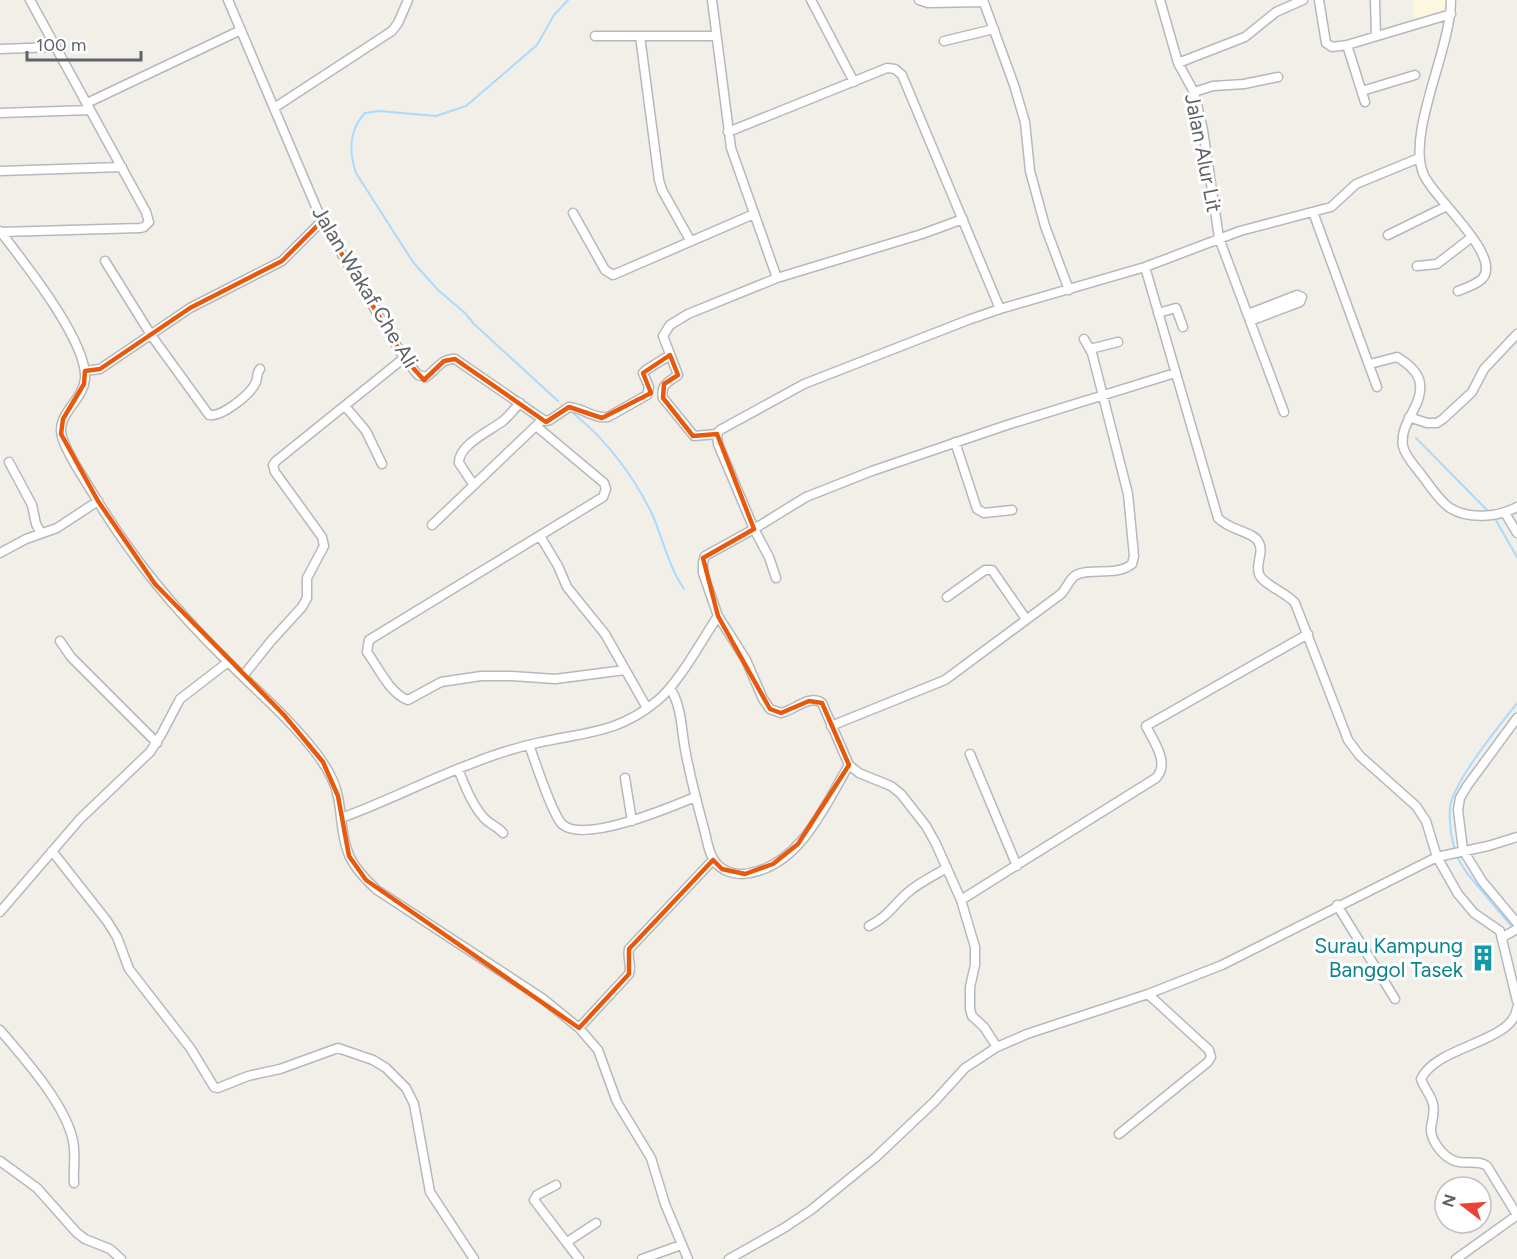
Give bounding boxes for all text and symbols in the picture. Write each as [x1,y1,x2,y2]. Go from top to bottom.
scale bar [27,24,141,62]
text: 100 m [36,34,86,56]
street label: Jalan Alur Lit [1180,91,1227,214]
street label: Jalan Wakaf Che Ali [307,201,424,372]
place label: Surau Kampung Banggol Tasek [1314,933,1464,982]
building icon: Surau Kampung Banggol Tasek [1468,943,1498,973]
north arrow [1433,1175,1493,1235]
text: N [1438,1192,1460,1209]

